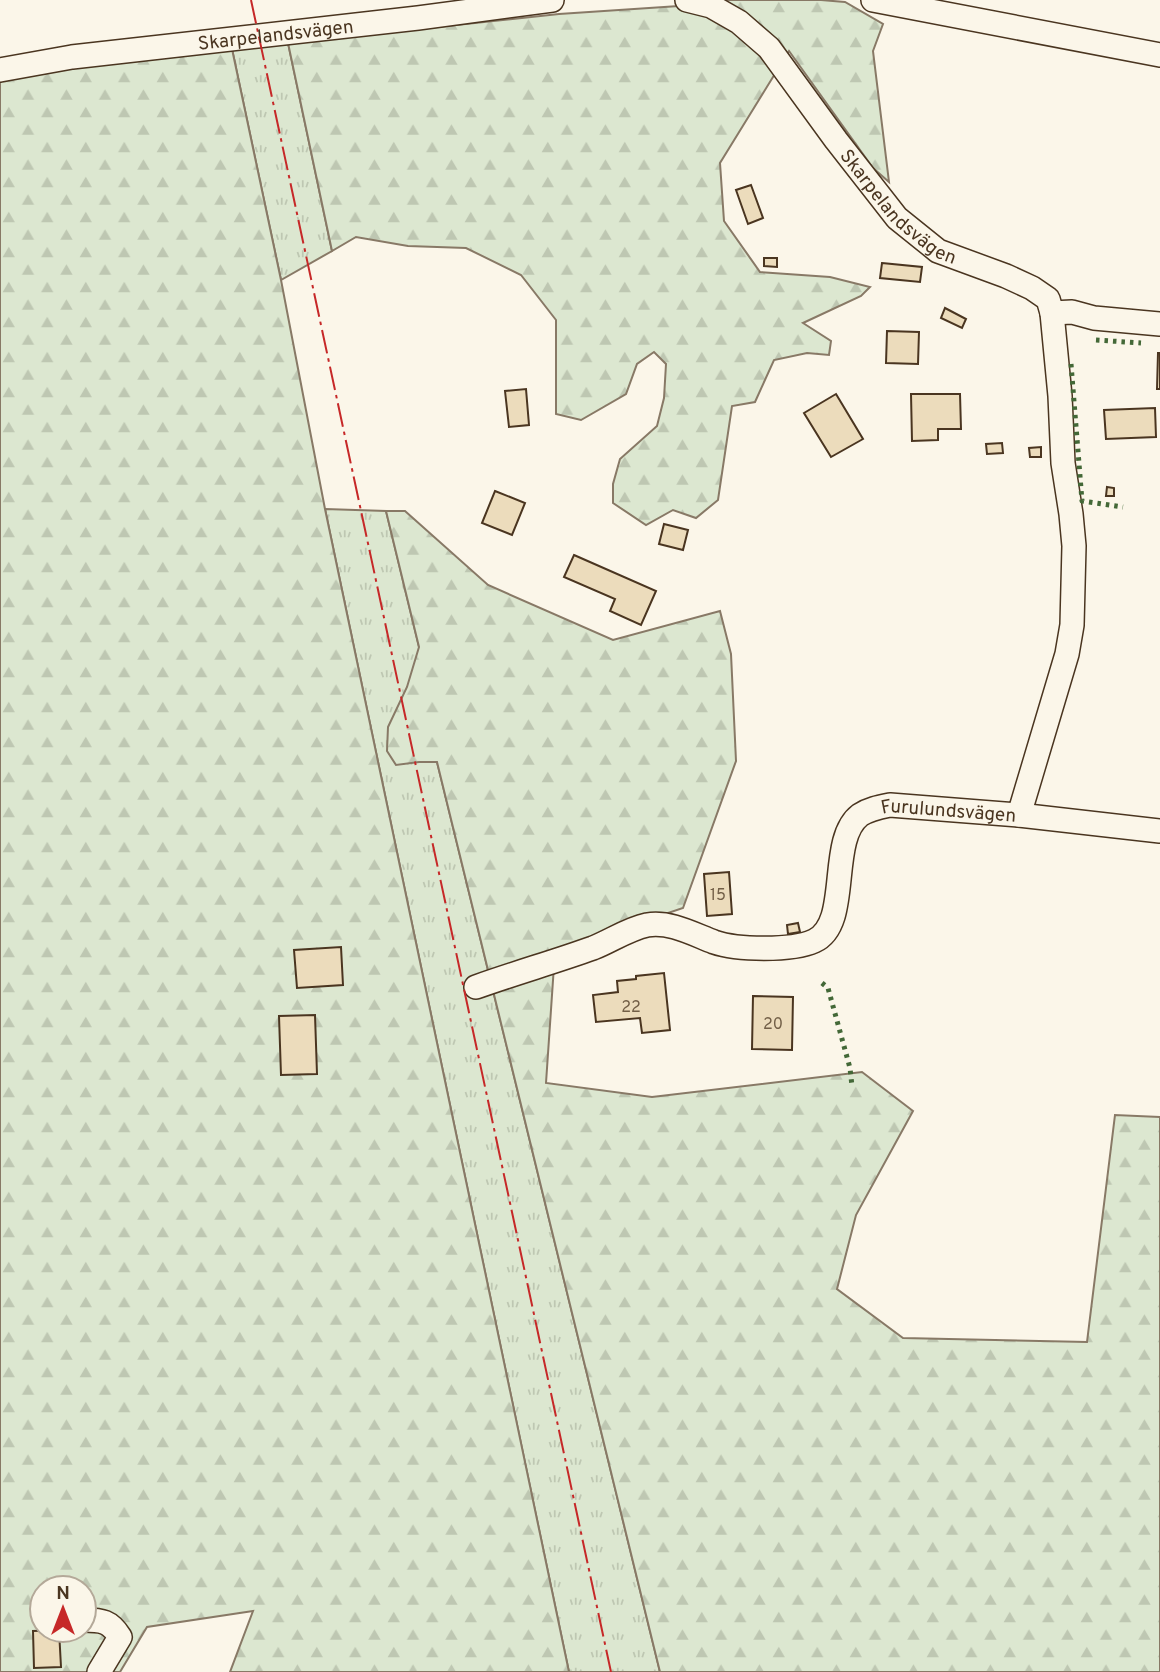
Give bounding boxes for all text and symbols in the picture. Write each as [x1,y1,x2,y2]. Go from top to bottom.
street label: Skarpelandsvägen [197,15,355,57]
street label: Skarpelandsvägen [834,145,959,271]
street label: Furulundsvägen [879,795,1017,829]
house number: 15 [710,886,726,906]
house number: 22 [621,998,641,1018]
house number: 20 [763,1015,783,1035]
north arrow [28,1574,98,1644]
text: N [56,1582,70,1606]

